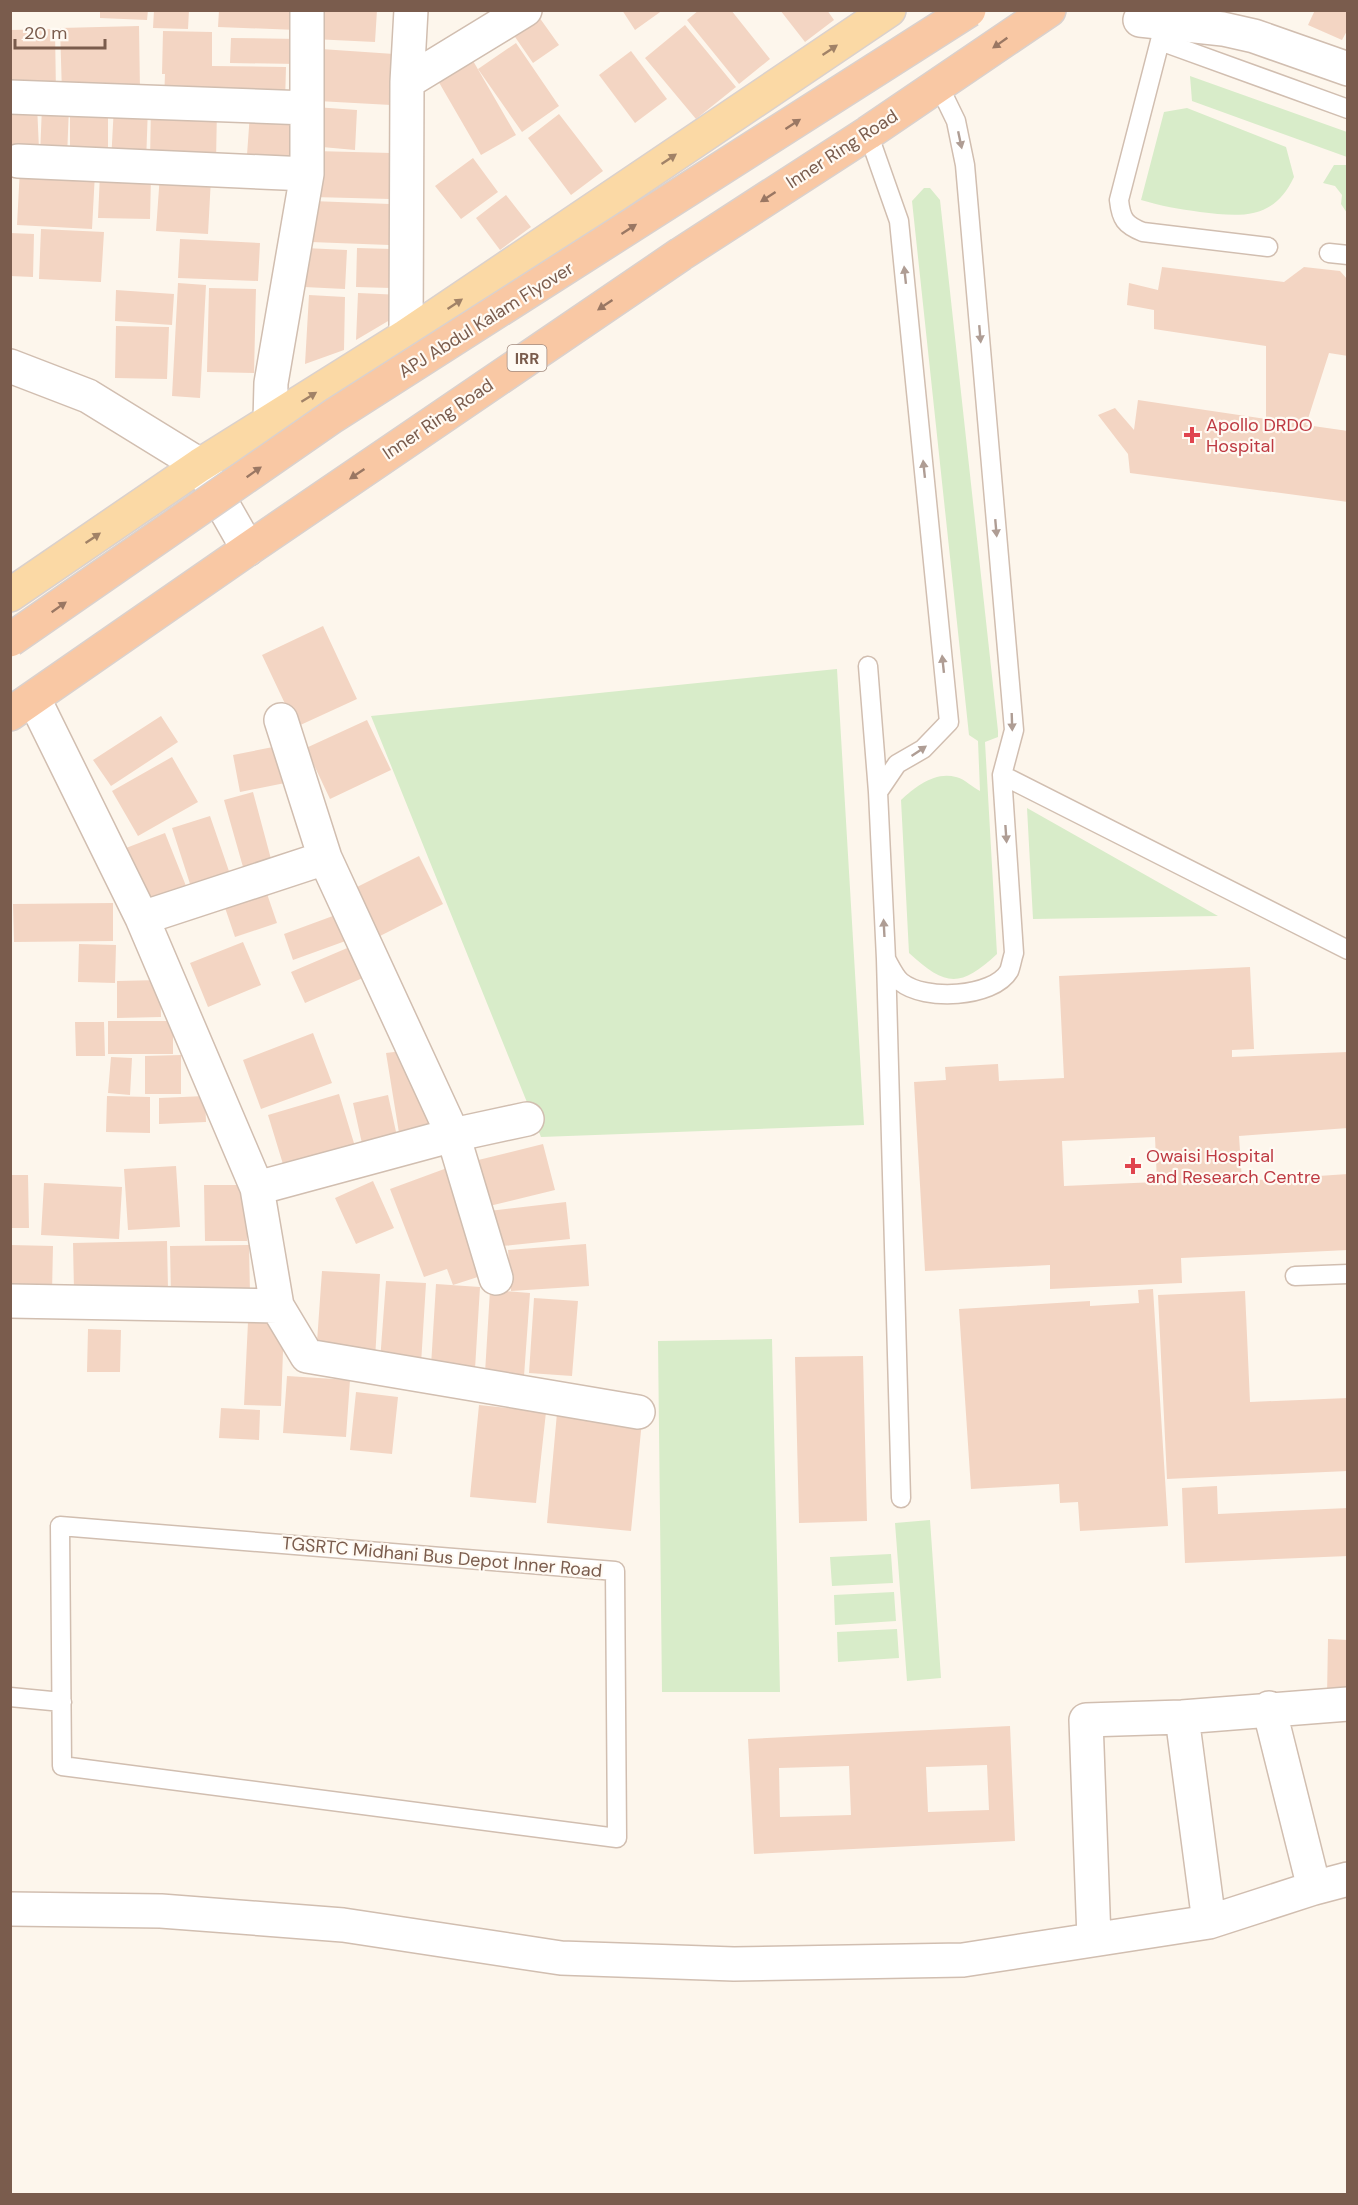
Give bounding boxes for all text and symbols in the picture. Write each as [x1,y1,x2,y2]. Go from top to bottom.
scale bar [15,12,105,50]
text: 20 m [24,21,67,45]
one-way arrow [993,37,1009,49]
one-way arrow [822,44,838,56]
street label: Inner Ring Road [782,104,902,194]
one-way arrow [785,119,801,130]
one-way arrow [956,131,965,150]
one-way arrow [660,153,676,165]
one-way arrow [760,192,776,203]
one-way arrow [621,224,637,235]
street label: APJ Abdul Kalam Flyover [394,256,578,384]
one-way arrow [900,266,910,285]
one-way arrow [447,299,463,310]
one-way arrow [598,299,614,311]
one-way arrow [975,324,984,343]
road number: IRR [508,345,546,371]
street label: Inner Ring Road [378,373,498,465]
one-way arrow [301,392,318,403]
place label: Apollo DRDO Hospital [1206,413,1313,458]
marker: Apollo DRDO Hospital [1183,426,1201,444]
one-way arrow [919,460,929,479]
one-way arrow [245,466,261,478]
one-way arrow [350,468,366,480]
one-way arrow [991,519,1001,538]
one-way arrow [85,532,101,544]
one-way arrow [51,602,67,613]
one-way arrow [938,654,948,673]
one-way arrow [1008,713,1017,732]
one-way arrow [910,745,926,757]
one-way arrow [1001,824,1010,843]
one-way arrow [880,918,889,937]
place label: Owaisi Hospital and Research Centre [1146,1144,1320,1189]
marker: Owaisi Hospital and Research Centre [1124,1157,1142,1175]
street label: TGSRTC Midhani Bus Depot Inner Road [281,1531,603,1583]

